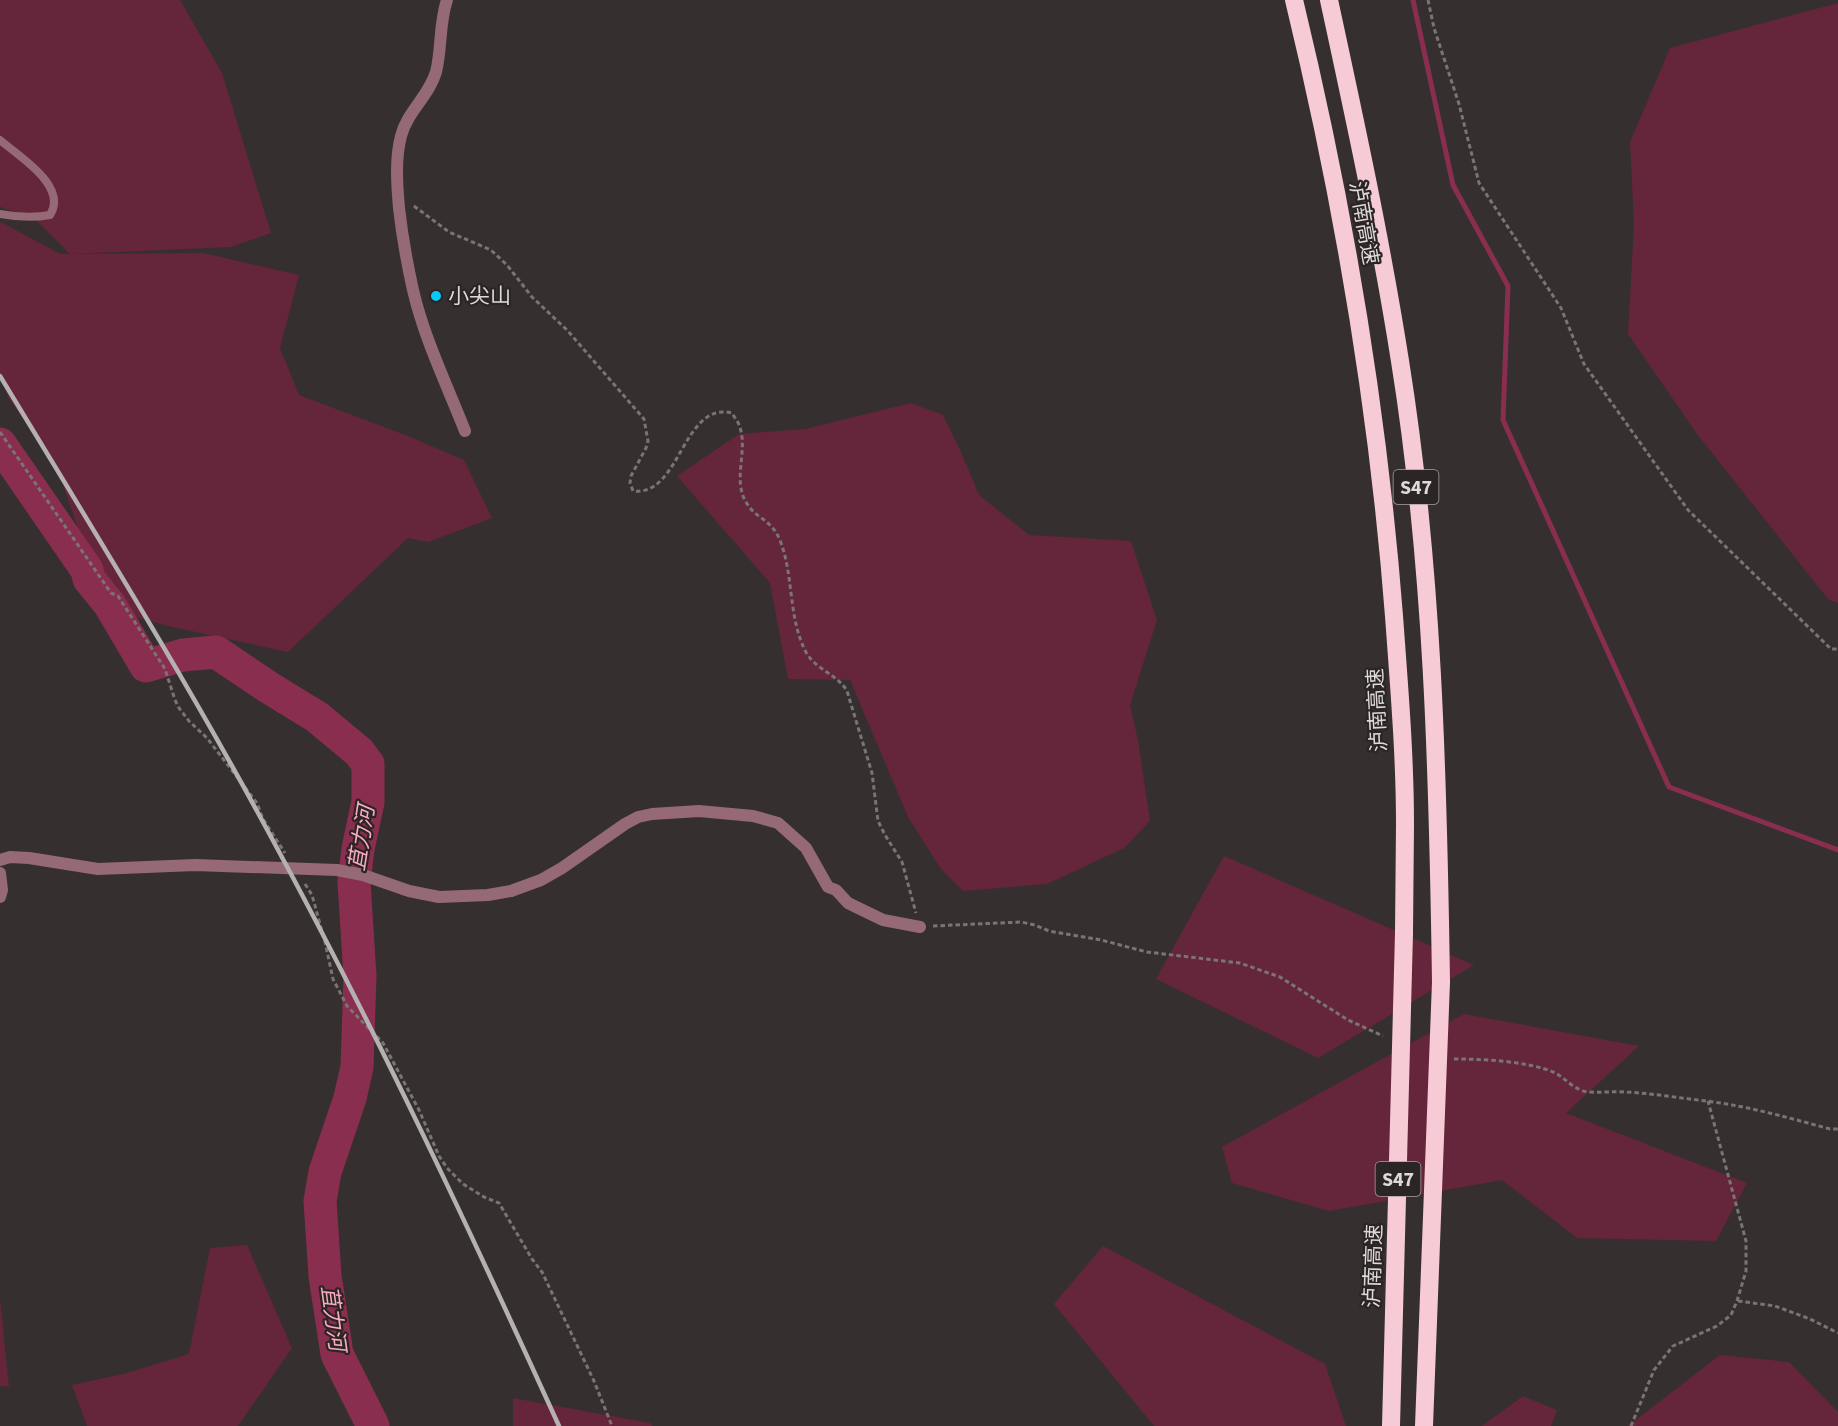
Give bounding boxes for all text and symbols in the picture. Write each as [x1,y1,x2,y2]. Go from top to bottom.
street label: 泸南高速 [1342,179,1386,267]
place label: 小尖山 [448,281,511,311]
marker: 小尖山 [429,289,443,303]
road number: S47 [1394,470,1438,504]
street label: 泸南高速 [1360,667,1394,753]
water label: 苴力河 [341,799,384,873]
road number: S47 [1376,1162,1420,1196]
street label: 泸南高速 [1357,1224,1389,1308]
water label: 苴力河 [313,1283,354,1357]

